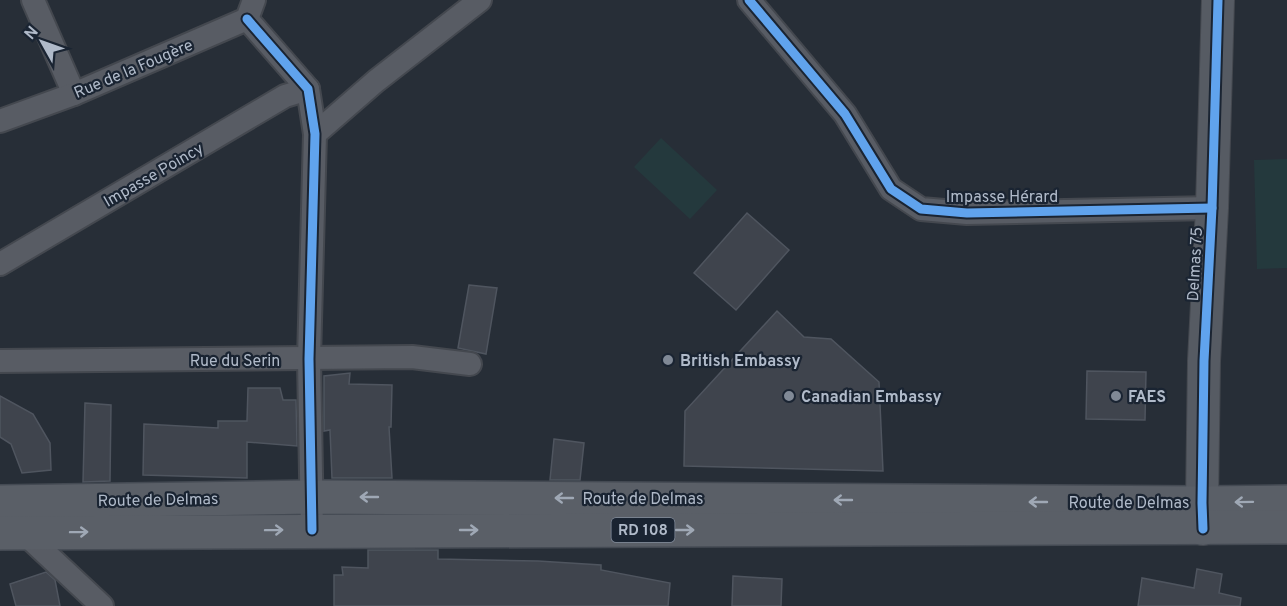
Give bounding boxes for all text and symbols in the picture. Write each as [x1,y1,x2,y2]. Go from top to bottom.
north arrow [12,12,72,72]
text: N [21,23,43,44]
street label: Rue de la Fougère [71,36,196,104]
street label: Impasse Poincy [100,139,208,212]
street label: Impasse Hérard [946,188,1058,208]
street label: Delmas 75 [1184,226,1208,302]
street label: Rue du Serin [190,352,280,372]
place label: British Embassy [680,352,801,372]
marker: British Embassy [661,353,675,367]
place label: Canadian Embassy [801,388,942,408]
place label: FAES [1128,388,1166,408]
marker: Canadian Embassy [782,389,796,403]
marker: FAES [1109,389,1123,403]
street label: Route de Delmas [97,490,219,512]
street label: Route de Delmas [583,490,703,510]
one-way arrow [360,491,380,503]
one-way arrow [555,492,575,504]
one-way arrow [834,494,854,506]
street label: Route de Delmas [1069,494,1189,514]
one-way arrow [1029,496,1049,508]
one-way arrow [1235,496,1255,508]
road number: RD 108 [612,518,674,542]
one-way arrow [264,524,284,536]
one-way arrow [459,524,479,536]
one-way arrow [675,524,695,535]
one-way arrow [69,527,89,538]

